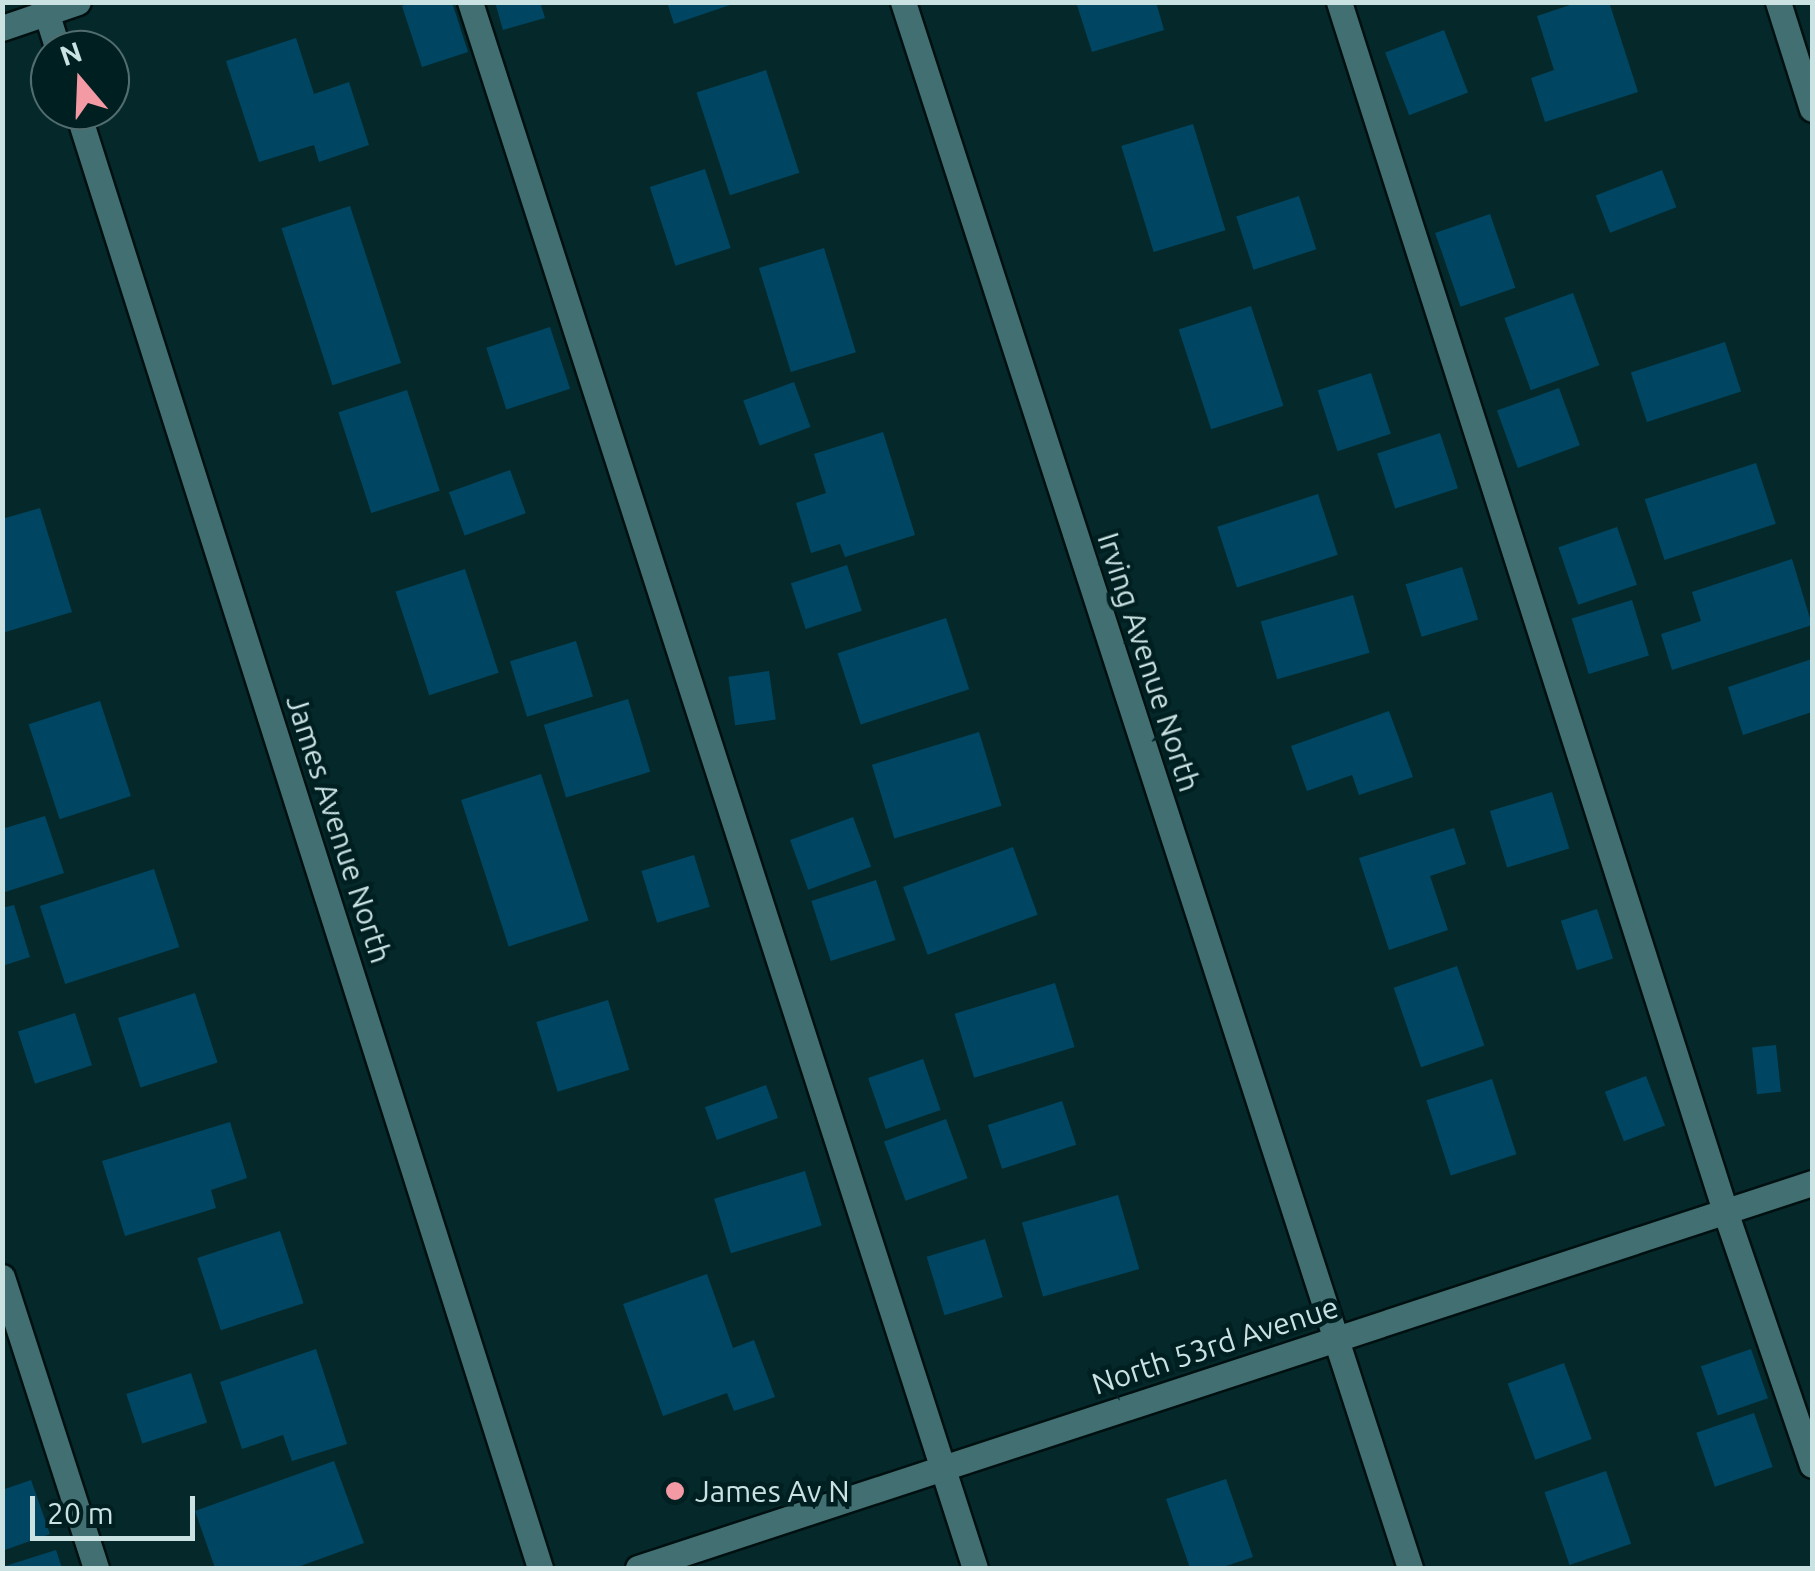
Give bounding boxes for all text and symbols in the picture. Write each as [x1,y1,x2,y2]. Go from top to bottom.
north arrow [30,30,130,130]
text: N [56,35,86,71]
street label: Irving Avenue North [1090,528,1208,796]
street label: James Avenue North [279,690,399,968]
street label: North 53rd Avenue [1087,1288,1343,1402]
place label: James Av N [695,1473,850,1509]
scale bar [35,1476,200,1538]
marker: James Av N [664,1480,686,1502]
text: 20 m [47,1496,114,1530]

